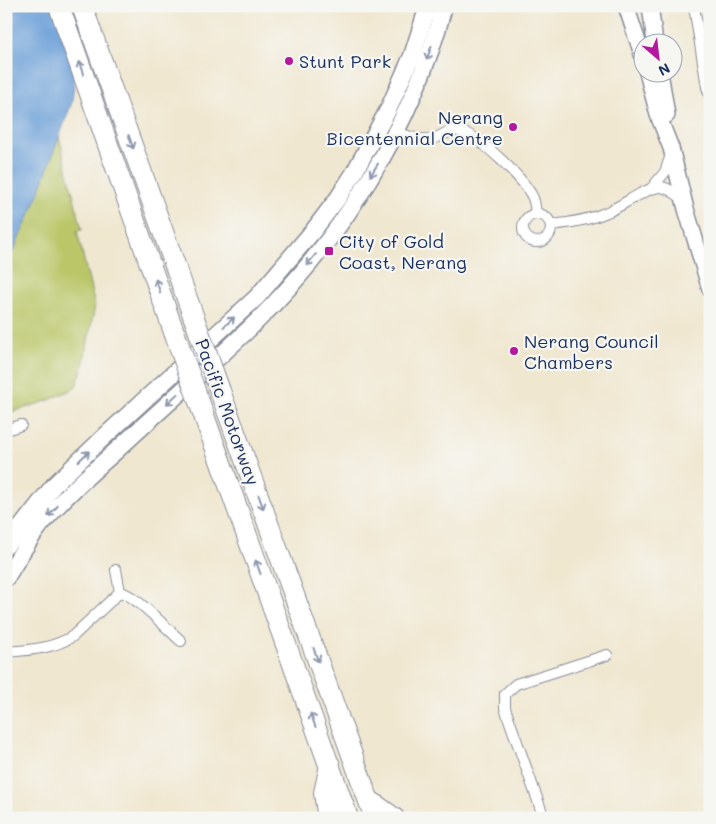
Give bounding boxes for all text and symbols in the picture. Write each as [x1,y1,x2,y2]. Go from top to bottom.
north arrow [634,32,684,82]
one-way arrow [424,45,433,60]
place label: Stunt Park [299,49,391,73]
marker: Stunt Park [283,55,295,67]
text: N [655,59,673,81]
one-way arrow [76,60,85,76]
place label: Nerang Bicentennial Centre [327,105,503,150]
marker: Nerang Bicentennial Centre [507,121,519,133]
one-way arrow [127,134,136,149]
one-way arrow [369,162,379,176]
place label: City of Gold Coast, Nerang [339,229,467,274]
marker: City of Gold Coast, Nerang [323,245,335,257]
one-way arrow [306,253,317,266]
one-way arrow [153,279,162,295]
one-way arrow [222,317,235,329]
place label: Nerang Council Chambers [524,329,659,374]
street label: Pacific Motorway [190,335,266,489]
marker: Nerang Council Chambers [508,345,520,357]
one-way arrow [165,393,178,405]
one-way arrow [77,450,90,462]
one-way arrow [257,494,266,510]
one-way arrow [48,504,59,517]
one-way arrow [253,559,262,575]
one-way arrow [312,647,321,662]
one-way arrow [308,712,317,728]

